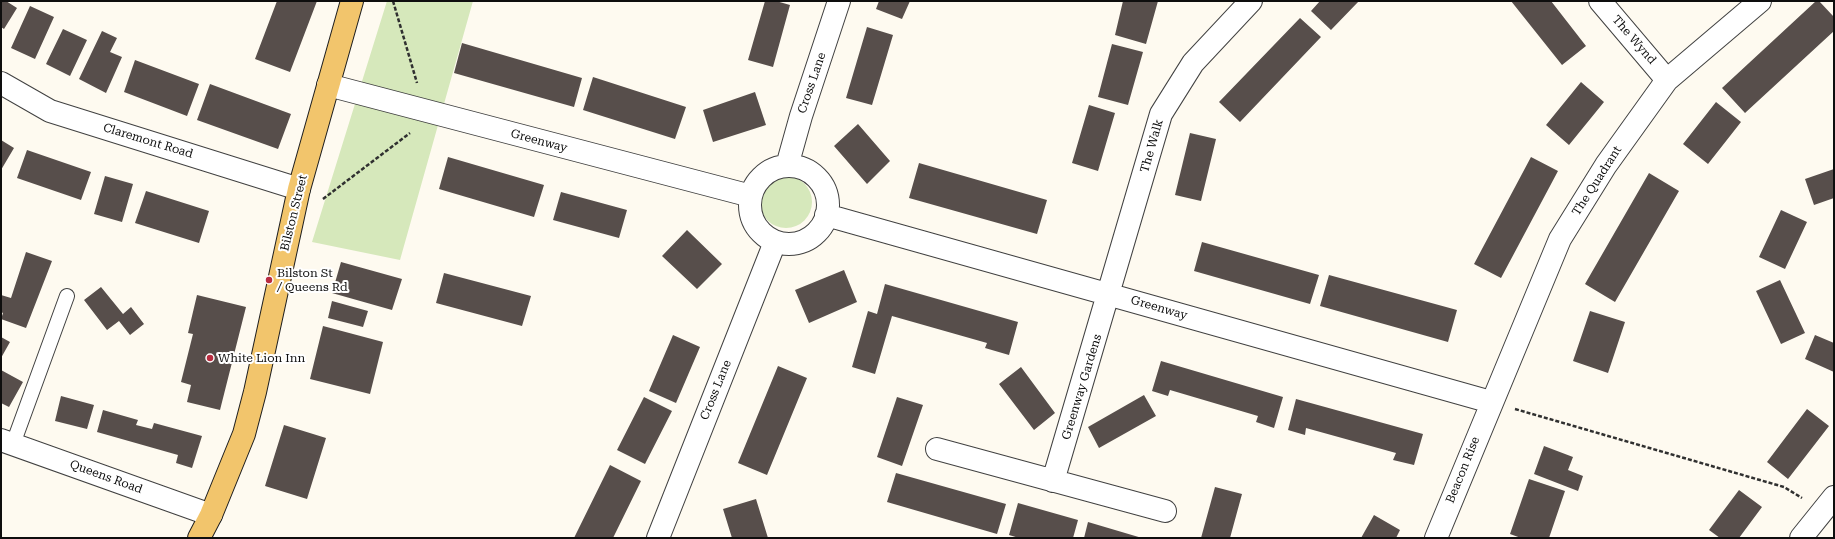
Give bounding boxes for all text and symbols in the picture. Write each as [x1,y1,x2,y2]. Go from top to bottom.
street label: The Wynd [1609,13,1659,67]
street label: Cross Lane [795,51,829,115]
street label: The Walk [1138,118,1166,174]
street label: Claremont Road [101,120,195,162]
street label: Greenway [509,127,569,155]
street label: The Quadrant [1569,144,1625,218]
street label: Bilston Street [278,173,310,253]
place label: Bilston St / Queens Rd [277,266,348,294]
marker: Bilston St / Queens Rd [264,275,274,285]
street label: Greenway [1129,293,1189,323]
street label: Greenway Gardens [1059,332,1105,442]
place label: White Lion Inn [218,351,305,365]
marker: White Lion Inn [205,353,215,363]
street label: Cross Lane [697,358,735,422]
street label: Beacon Rise [1443,435,1483,505]
street label: Queens Road [68,457,144,497]

